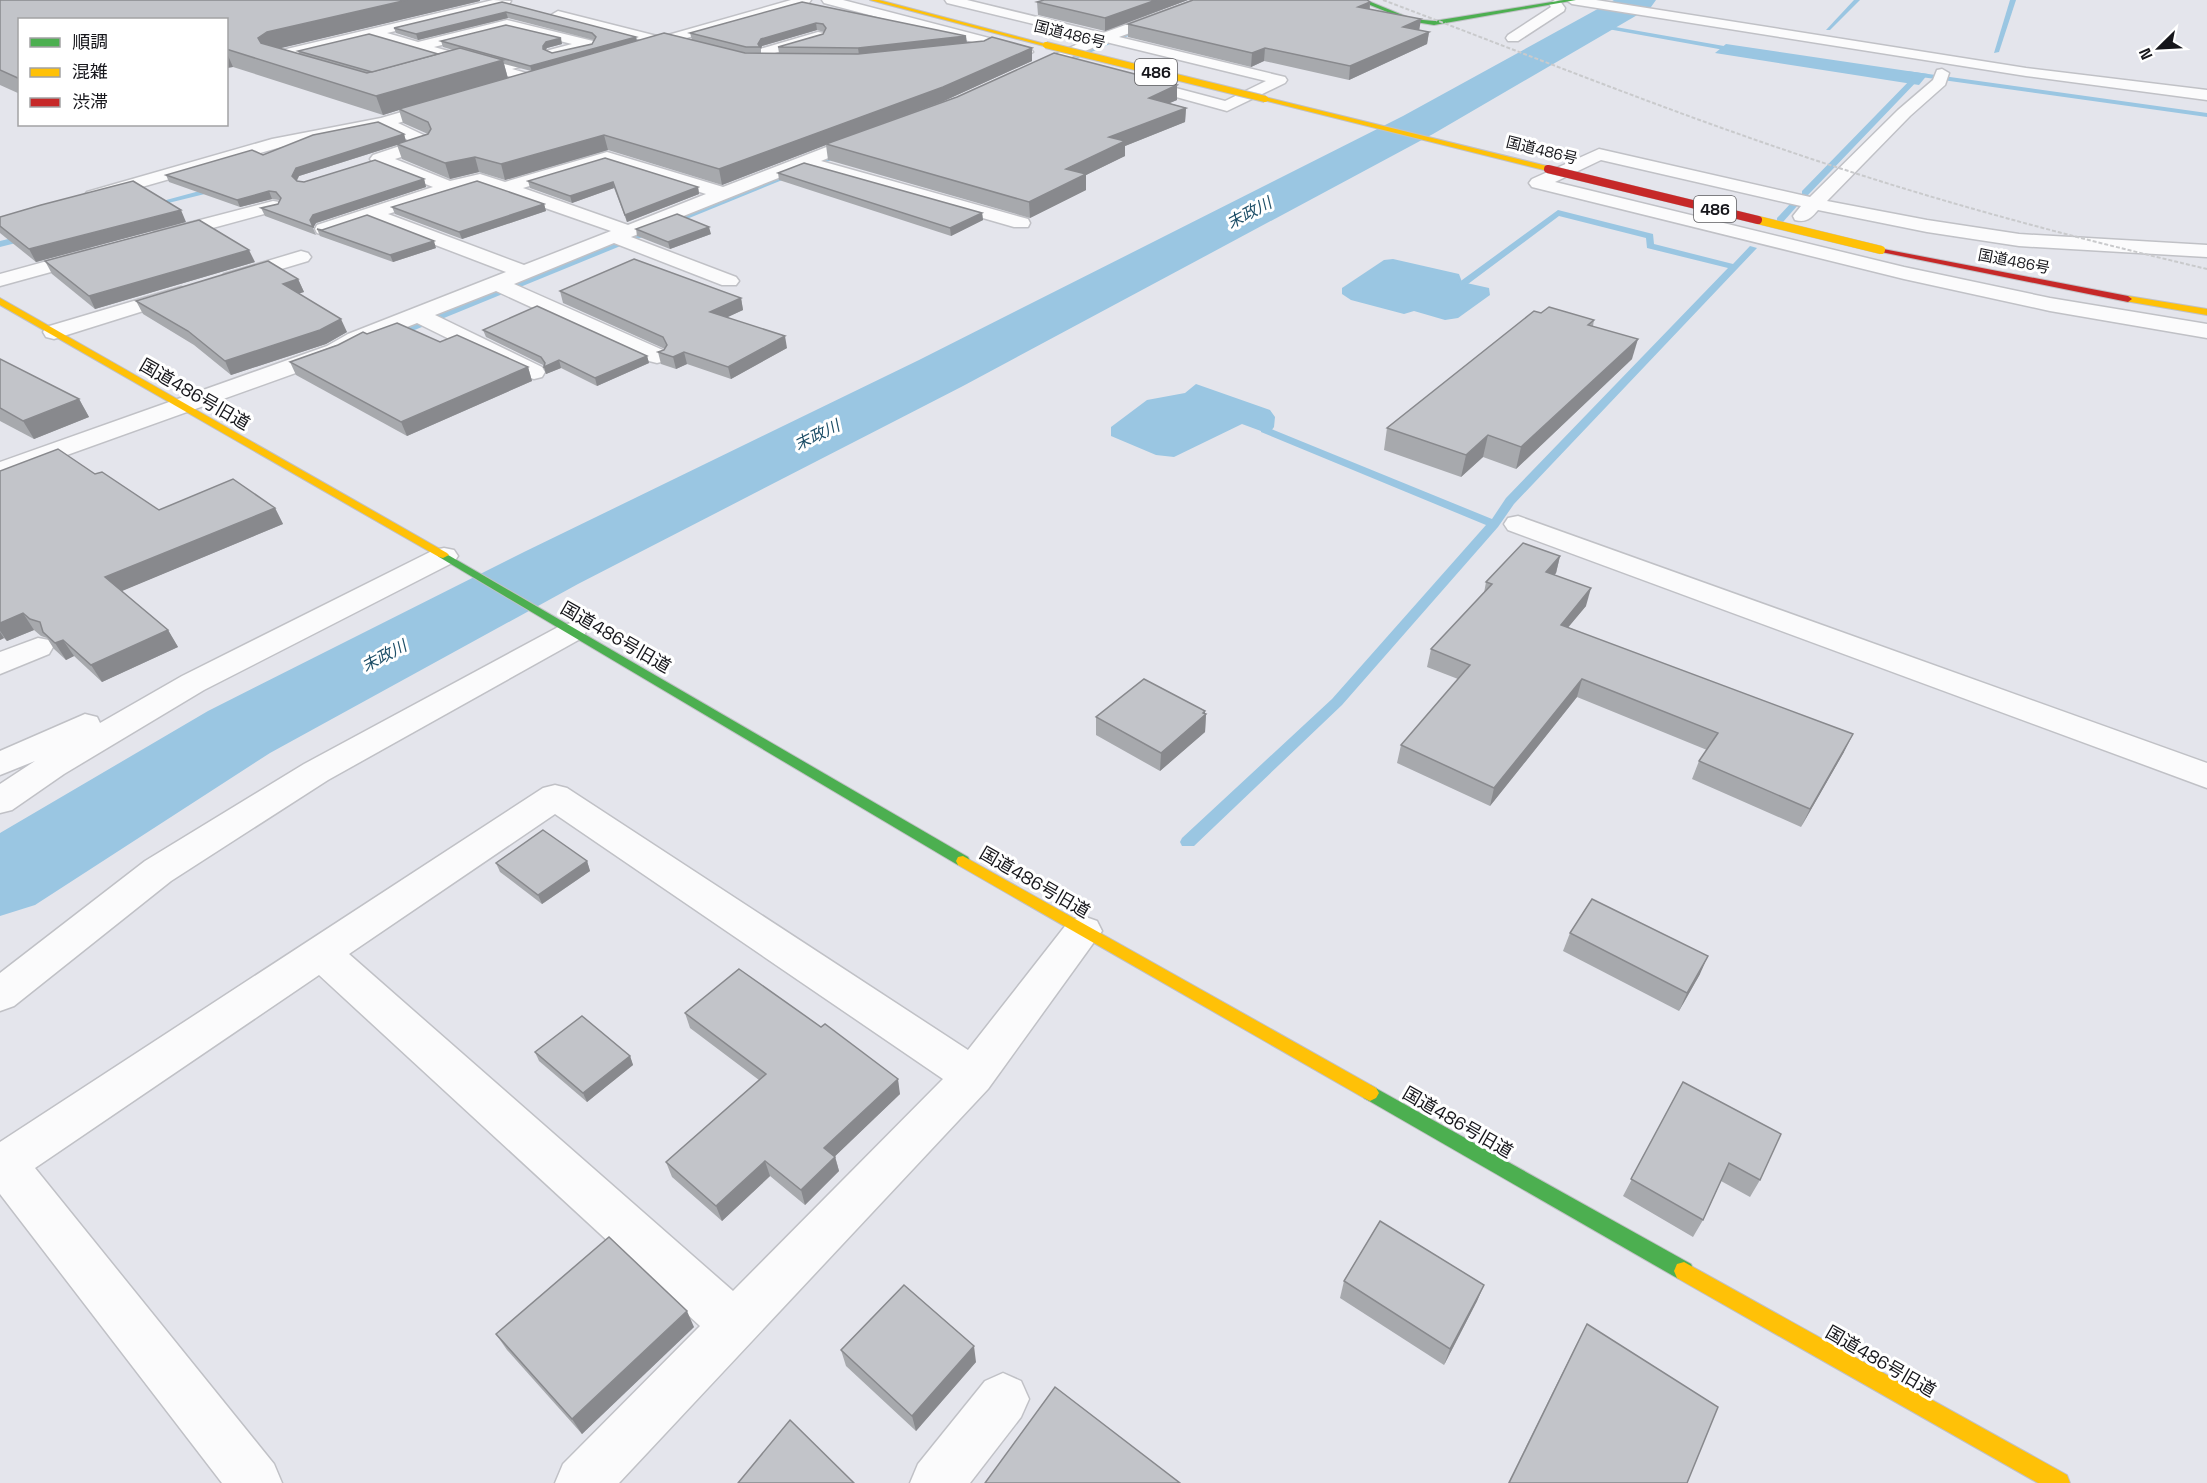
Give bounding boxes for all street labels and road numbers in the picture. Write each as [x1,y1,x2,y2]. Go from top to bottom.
street label: 国道486号 [1032,16,1108,52]
road number: 486 [1135,59,1177,85]
street label: 国道486号 [1504,132,1580,168]
road number: 486 [1694,196,1736,222]
street label: 国道486号 [1976,245,2052,277]
street label: 国道486号旧道 [136,353,254,435]
street label: 国道486号旧道 [557,596,675,678]
street label: 国道486号旧道 [976,841,1094,923]
street label: 国道486号旧道 [1399,1081,1517,1163]
street label: 国道486号旧道 [1822,1320,1940,1402]

